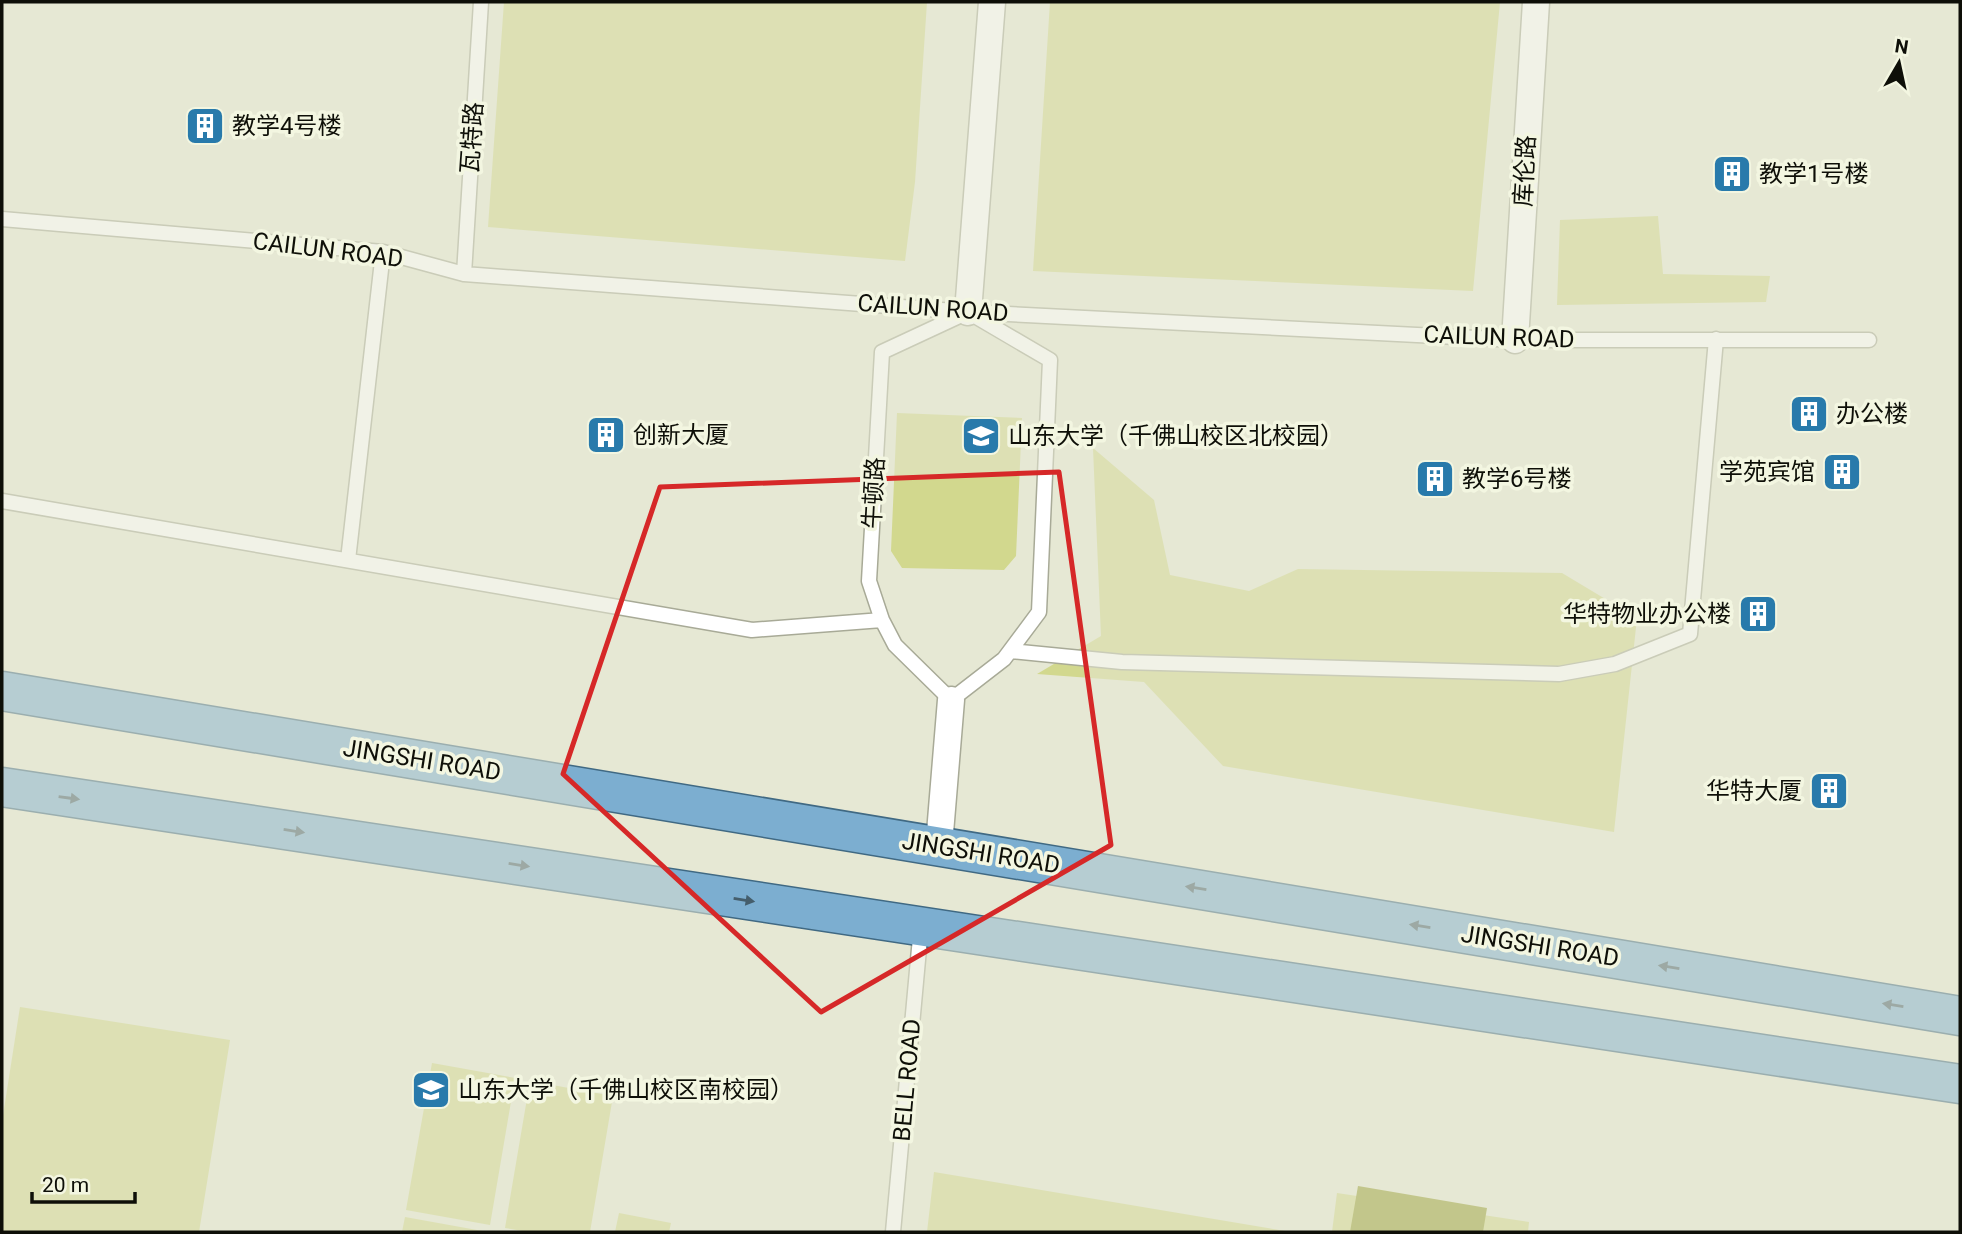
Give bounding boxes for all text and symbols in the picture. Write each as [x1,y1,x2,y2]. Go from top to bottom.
north arrow [1864,28,1934,98]
text: N [1893,34,1910,59]
street label: 瓦特路 [456,101,488,175]
building icon: 教学4号楼 [184,105,226,147]
place label: 教学4号楼 [232,112,342,140]
street label: 库伦路 [1509,134,1541,208]
building icon: 教学1号楼 [1711,153,1753,195]
place label: 教学1号楼 [1759,160,1869,188]
street label: CAILUN ROAD [251,227,405,273]
street label: CAILUN ROAD [857,289,1009,327]
street label: CAILUN ROAD [1423,320,1575,354]
building icon: 办公楼 [1788,393,1830,435]
place label: 办公楼 [1836,400,1908,428]
building icon: 创新大厦 [585,414,627,456]
school or university icon: 山东大学（千佛山校区北校园） [960,415,1002,457]
place label: 创新大厦 [633,421,729,449]
place label: 山东大学（千佛山校区北校园） [1008,422,1344,450]
building icon: 学苑宾馆 [1821,451,1863,493]
street label: 牛顿路 [858,456,890,530]
building icon: 教学6号楼 [1414,458,1456,500]
place label: 学苑宾馆 [1719,458,1815,486]
place label: 教学6号楼 [1462,465,1572,493]
building icon: 华特物业办公楼 [1737,593,1779,635]
place label: 华特物业办公楼 [1563,600,1731,628]
street label: JINGSHI ROAD [341,734,503,786]
building icon: 华特大厦 [1808,770,1850,812]
place label: 华特大厦 [1706,777,1802,805]
one-way arrow [58,792,80,803]
one-way arrow [283,826,305,837]
street label: JINGSHI ROAD [900,827,1062,879]
one-way arrow [508,860,530,871]
one-way arrow [1185,882,1207,893]
one-way arrow [733,895,755,906]
one-way arrow [1409,920,1431,931]
street label: JINGSHI ROAD [1459,920,1621,972]
one-way arrow [1657,961,1679,972]
one-way arrow [1882,999,1904,1010]
street label: BELL ROAD [888,1018,926,1142]
school or university icon: 山东大学（千佛山校区南校园） [410,1069,452,1111]
place label: 山东大学（千佛山校区南校园） [458,1076,794,1104]
scale bar [32,1160,135,1204]
text: 20 m [42,1173,89,1197]

